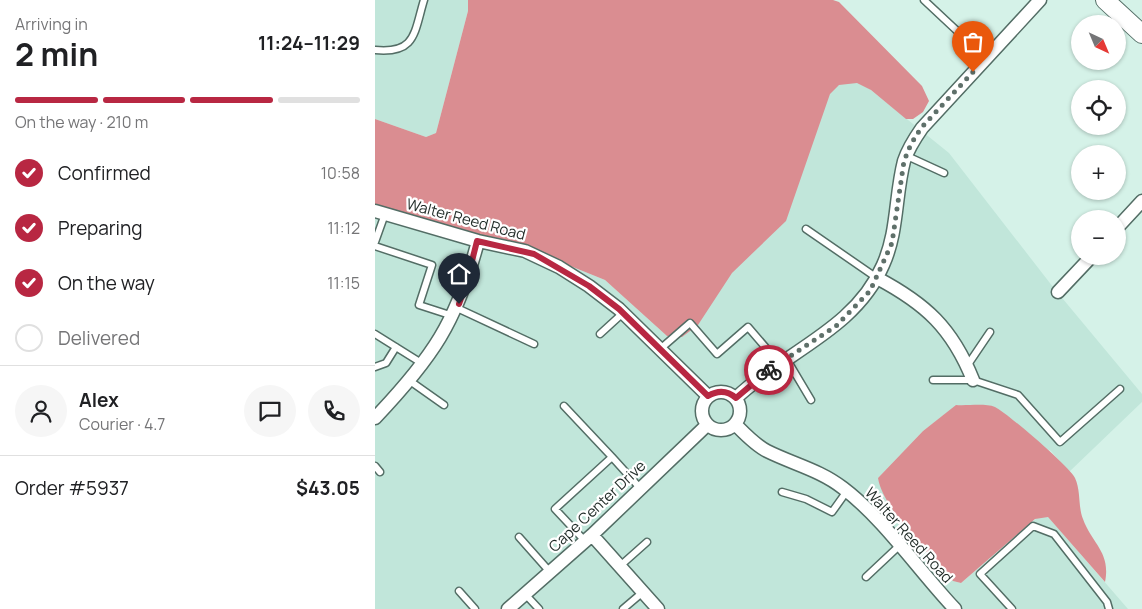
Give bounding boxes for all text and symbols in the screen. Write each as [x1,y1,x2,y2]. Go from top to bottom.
text: Arriving in [15,13,88,35]
north arrow [1071,15,1126,70]
map controls [1071,15,1126,265]
pin [952,21,994,72]
icon: bag [959,28,987,56]
text: 11:24–11:29 [258,30,360,56]
text: 2 min [15,32,98,76]
button: locate [1071,80,1126,135]
text: On the way · 210 m [15,111,148,133]
button: + [1071,145,1126,200]
icon: check [15,159,43,187]
text: Confirmed [58,160,151,186]
text: 10:58 [321,162,360,184]
street label: Walter Reed Road [404,193,528,245]
button: − [1071,210,1126,265]
icon: check [15,214,43,242]
text: Preparing [58,215,143,241]
text: 11:12 [327,217,360,239]
pin [438,253,480,304]
icon: home [445,260,473,288]
icon: check [15,269,43,297]
text: On the way [58,270,155,296]
text: 11:15 [327,272,360,294]
text: Delivered [58,325,140,351]
courier [744,345,794,395]
icon: bike [755,356,783,384]
button: person [15,385,67,437]
button: chat [244,385,296,437]
button: phone [308,385,360,437]
text: Alex [79,387,119,413]
text: Courier · 4.7 [79,413,165,435]
street label: Cape Center Drive [544,455,650,557]
text: Order #5937 [15,475,129,501]
text: $43.05 [296,475,360,501]
street label: Walter Reed Road [860,482,958,588]

